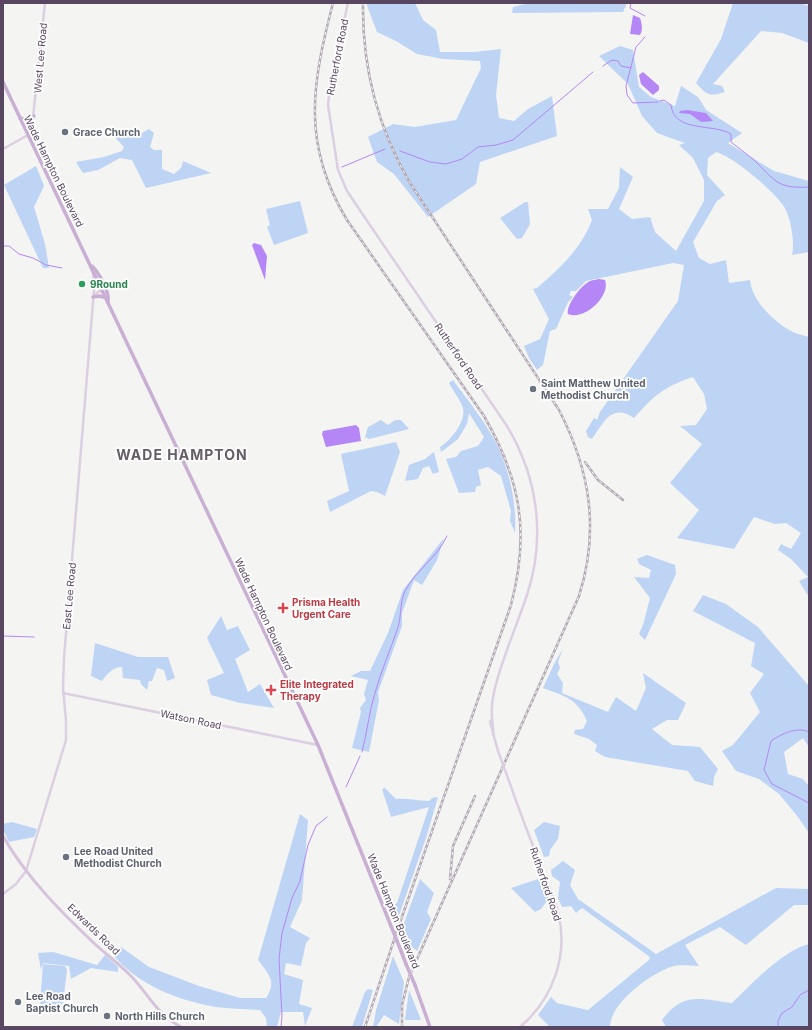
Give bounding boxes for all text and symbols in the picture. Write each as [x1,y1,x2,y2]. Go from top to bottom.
street label: Rutherford Road [324,18,350,96]
street label: West Lee Road [31,22,49,94]
street label: Wade Hampton Boulevard [22,113,86,229]
place label: Grace Church [73,126,140,138]
marker: Grace Church [60,127,70,137]
place label: 9Round [90,278,128,290]
marker: 9Round [77,279,87,289]
street label: Rutherford Road [432,321,486,391]
place label: Saint Matthew United Methodist Church [541,377,645,401]
marker: Saint Matthew United Methodist Church [528,384,538,394]
district label: WADE HAMPTON [116,446,248,463]
street label: Wade Hampton Boulevard [233,556,295,672]
street label: East Lee Road [60,562,78,630]
place label: Prisma Health Urgent Care [292,596,360,621]
marker: Prisma Health Urgent Care [277,602,289,614]
place label: Elite Integrated Therapy [280,678,354,703]
marker: Elite Integrated Therapy [265,684,277,696]
street label: Watson Road [159,707,223,731]
place label: Lee Road United Methodist Church [74,845,162,869]
street label: Rutherford Road [528,845,564,923]
marker: Lee Road United Methodist Church [61,852,71,862]
street label: Wade Hampton Boulevard [365,852,423,970]
street label: Edwards Road [65,901,123,957]
place label: Lee Road Baptist Church [26,990,99,1014]
marker: Lee Road Baptist Church [13,997,23,1007]
place label: North Hills Church [115,1010,205,1022]
marker: North Hills Church [102,1011,112,1021]

